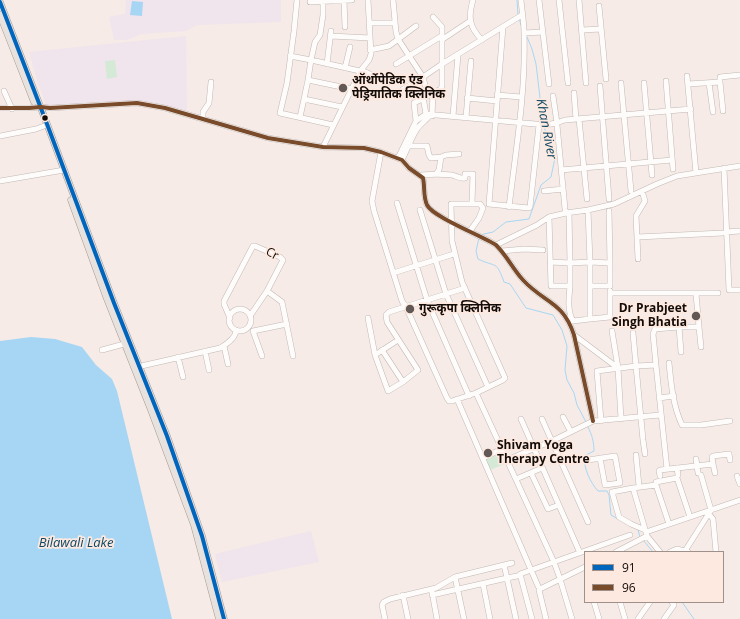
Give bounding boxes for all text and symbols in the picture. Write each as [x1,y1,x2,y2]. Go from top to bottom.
place label: ऑर्थोपेडिक एंड पेड्रियातिक क्लिनिक [352,74,445,102]
marker: ऑर्थोपेडिक एंड पेड्रियातिक क्लिनिक [337,82,349,94]
water label: Khan River [532,97,560,161]
unlabelled marker [40,113,50,123]
street label: Cr [263,245,281,263]
place label: गुरूकृपा क्लिनिक [419,302,501,316]
place label: Dr Prabjeet Singh Bhatia [612,302,687,330]
marker: गुरूकृपा क्लिनिक [404,303,416,315]
marker: Dr Prabjeet Singh Bhatia [690,310,702,322]
place label: Shivam Yoga Therapy Centre [497,439,590,467]
marker: Shivam Yoga Therapy Centre [482,447,494,459]
water label: Bilawali Lake [39,535,113,551]
legend [584,551,724,603]
text: 91 [622,559,636,576]
text: 96 [622,579,636,596]

